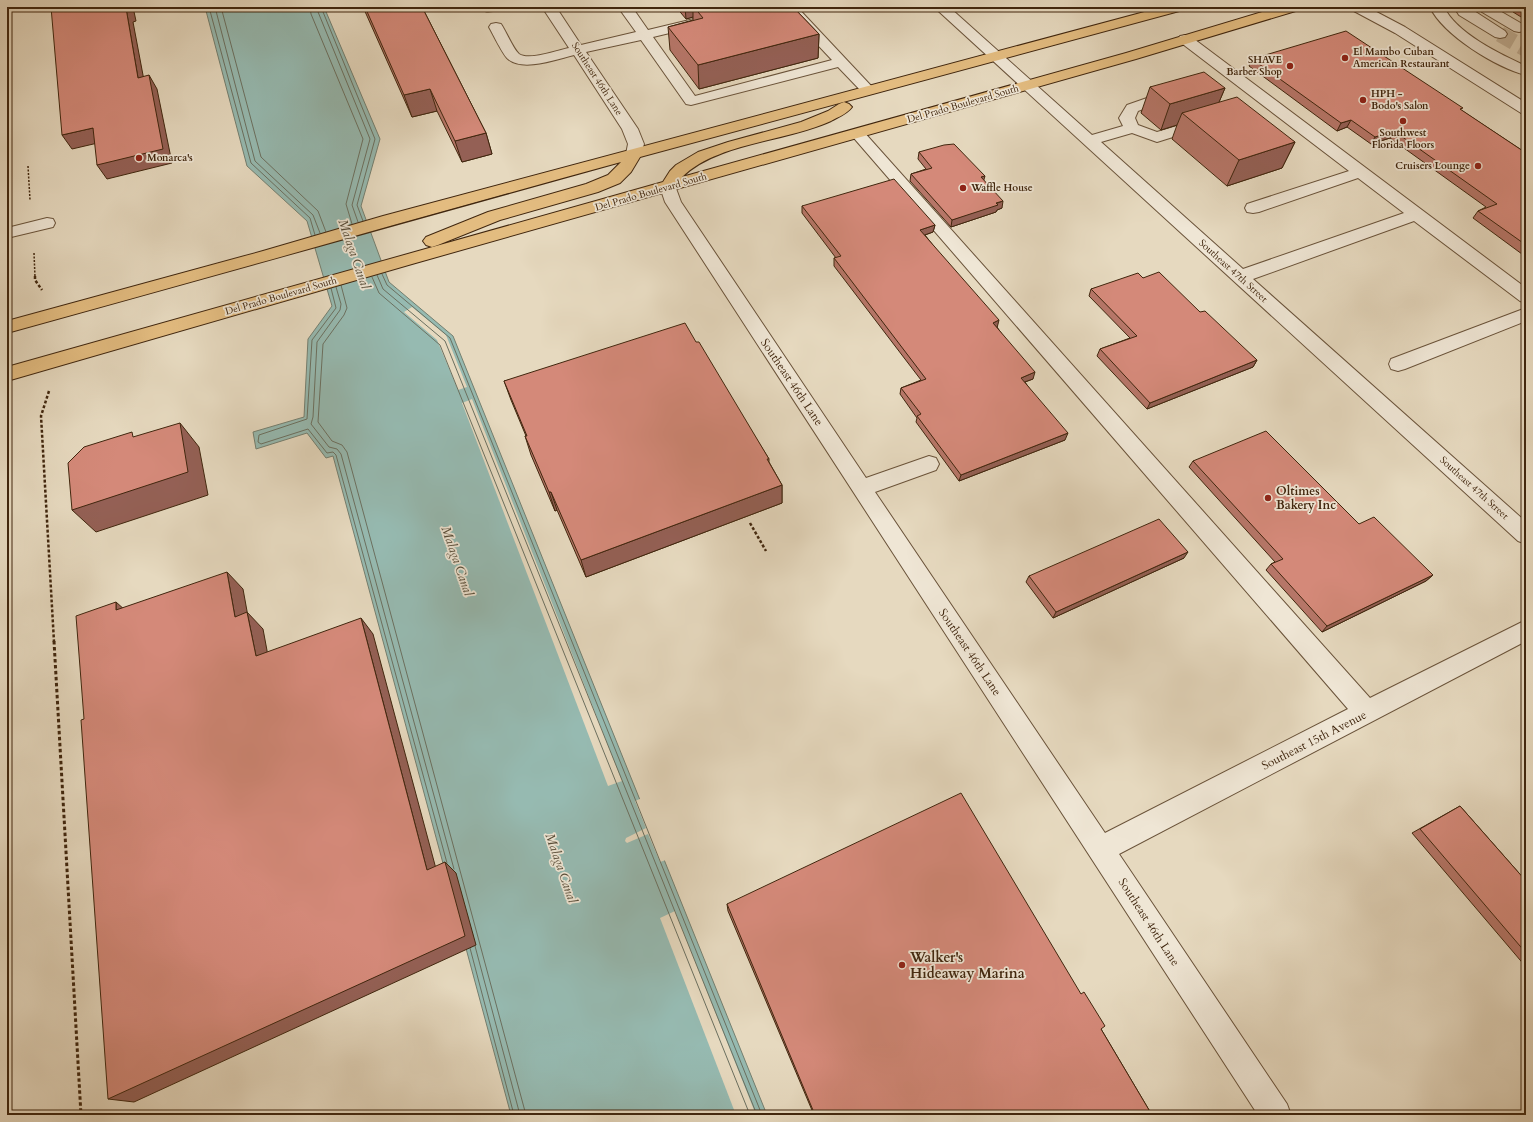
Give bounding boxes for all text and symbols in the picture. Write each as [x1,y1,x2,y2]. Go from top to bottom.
street label: Southeast 46th Lane [568,40,626,119]
place label: El Mambo Cuban American Restaurant [1353,45,1450,71]
place label: SHAVE Barber Shop [1226,53,1282,79]
marker: El Mambo Cuban American Restaurant [1340,53,1350,63]
marker: SHAVE Barber Shop [1285,61,1295,71]
street label: Del Prado Boulevard South [906,81,1021,127]
place label: HPH - Bodo's Salon [1371,87,1429,113]
marker: HPH - Bodo's Salon [1358,95,1368,105]
marker: Southwest Florida Floors [1398,116,1408,126]
place label: Southwest Florida Floors [1372,126,1434,152]
place label: Monarca's [147,151,193,165]
marker: Monarca's [134,153,144,163]
place label: Cruisers Lounge [1395,159,1470,173]
marker: Cruisers Lounge [1473,161,1483,171]
street label: Del Prado Boulevard South [594,169,709,215]
place label: Waffle House [970,181,1033,195]
marker: Waffle House [958,183,968,193]
water label: Malaga Canal [334,217,375,292]
street label: Southeast 47th Street [1196,236,1271,306]
street label: Del Prado Boulevard South [224,273,339,319]
street label: Southeast 46th Lane [757,335,827,429]
street label: Southeast 47th Street [1437,453,1512,523]
place label: Oltimes Bakery Inc [1276,483,1336,513]
marker: Oltimes Bakery Inc [1263,493,1273,503]
water label: Malaga Canal [437,524,478,599]
street label: Southeast 46th Lane [935,605,1005,699]
street label: Southeast 15th Avenue [1259,707,1369,773]
water label: Malaga Canal [541,831,582,906]
street label: Southeast 46th Lane [1115,875,1183,969]
place label: Walker's Hideaway Marina [909,948,1025,983]
marker: Walker's Hideaway Marina [897,960,907,970]

